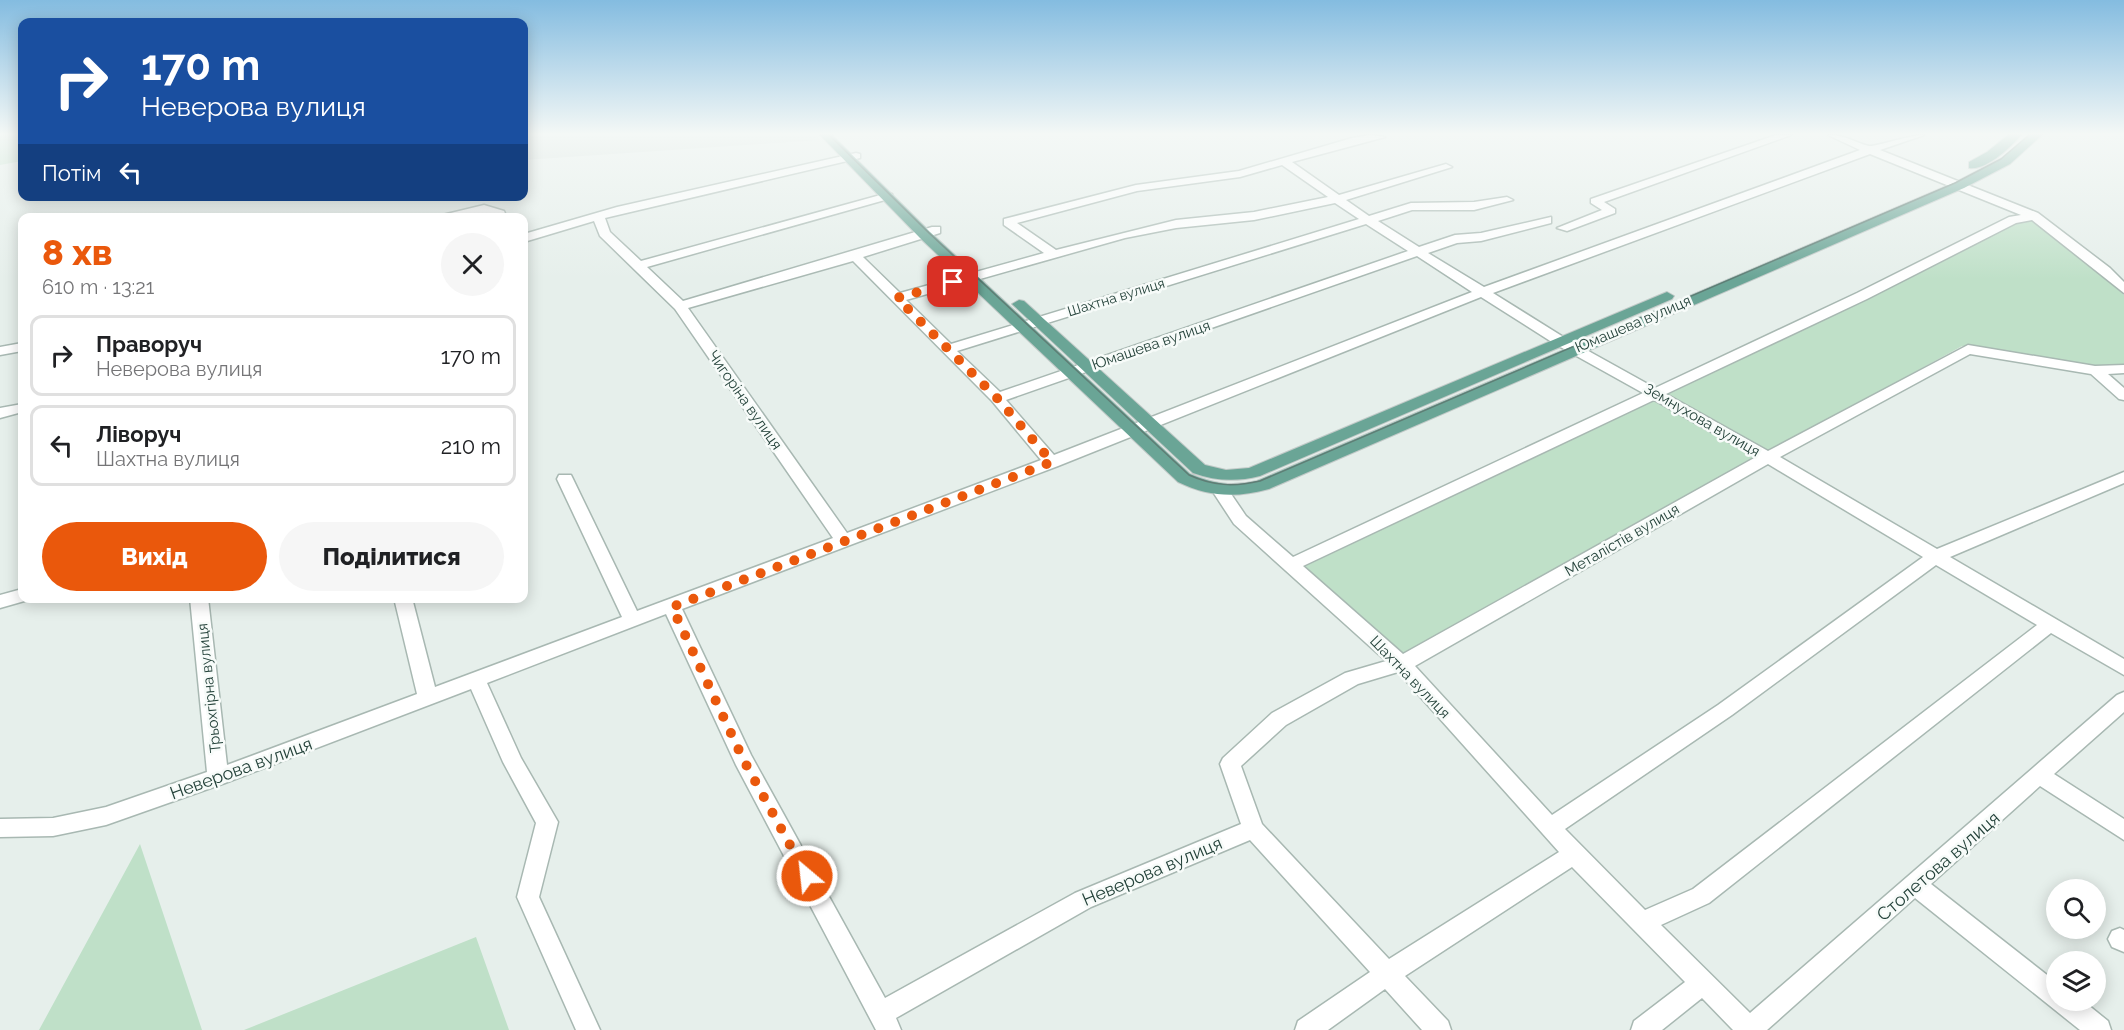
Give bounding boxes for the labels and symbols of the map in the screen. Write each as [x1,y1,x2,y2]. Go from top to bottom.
pin [927,256,978,307]
street label: Шахтна вулиця [1065,275,1167,319]
street label: Юмашева вулиця [1572,291,1694,357]
street label: Юмашева вулиця [1089,316,1213,374]
street label: Чигоріна вулиця [704,347,786,453]
street label: Земнухова вулиця [1641,380,1763,460]
street label: Металістів вулиця [1561,500,1683,580]
street label: Трьохгірна вулиця [193,622,225,754]
street label: Шахтна вулиця [1366,632,1454,722]
street label: Неверова вулиця [167,733,315,803]
street label: Столетова вулиця [1872,807,2004,925]
street label: Неверова вулиця [1079,832,1225,910]
position arrow [775,844,839,908]

